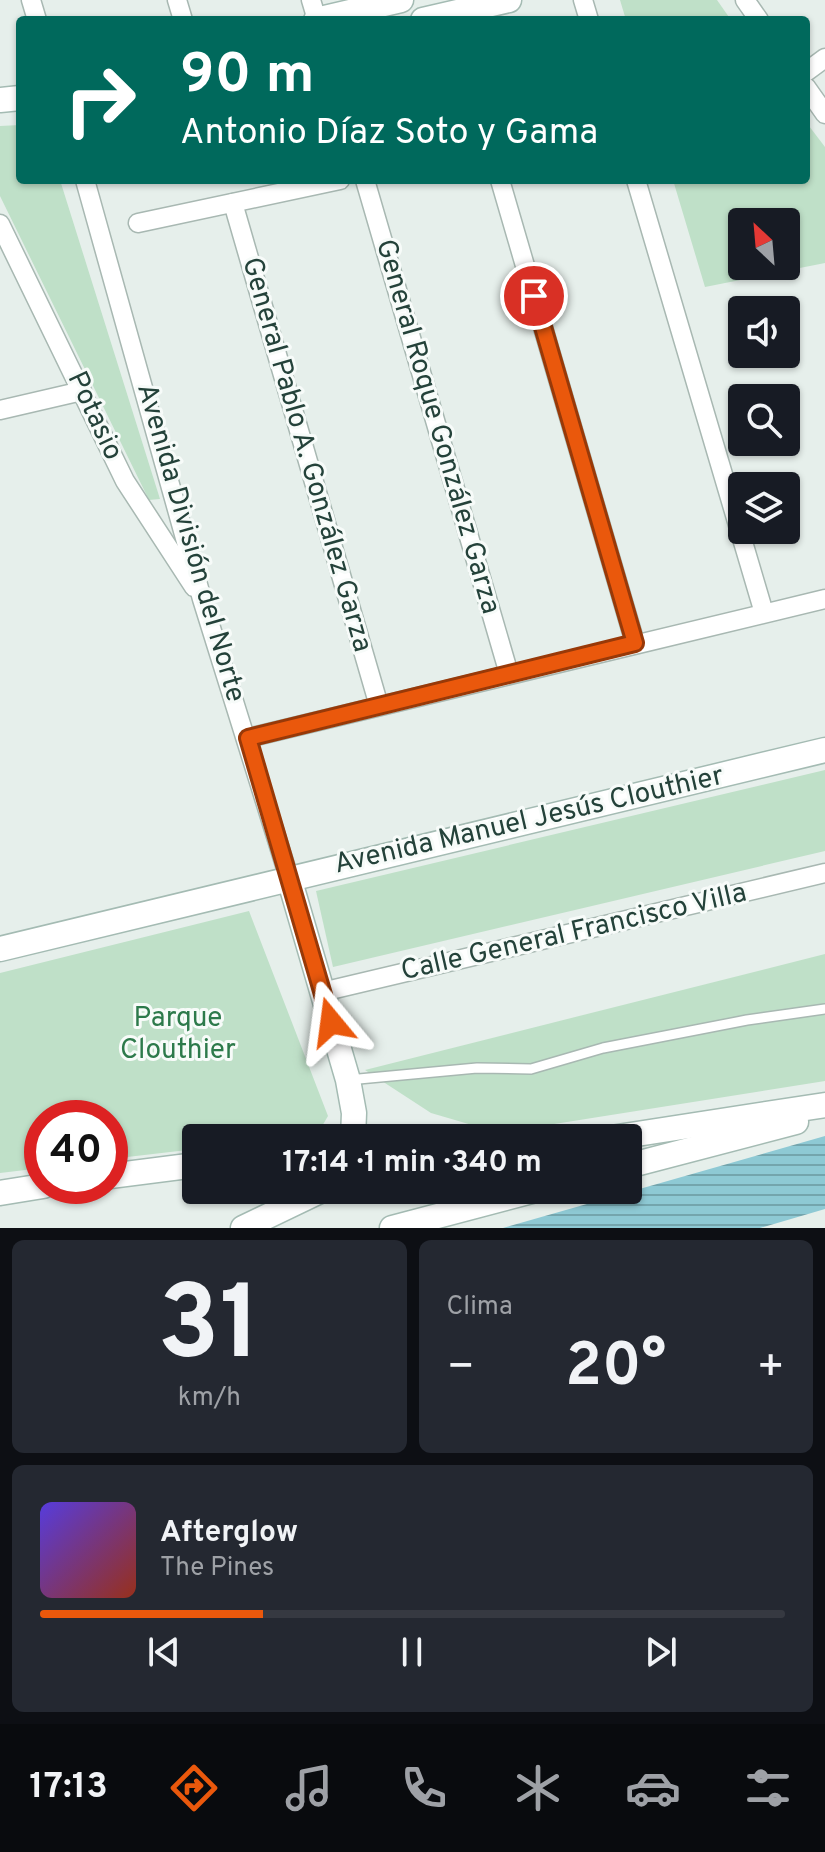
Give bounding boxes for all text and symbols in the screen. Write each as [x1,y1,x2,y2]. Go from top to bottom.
text: 90 m [180,42,315,112]
icon: right [48,48,152,152]
text: Antonio Díaz Soto y Gama [180,111,598,157]
north arrow [728,208,800,280]
map controls [728,208,800,544]
street label: General Roque González Garza [366,235,508,619]
street label: General Pablo A. González Garza [232,253,380,657]
pin [500,262,568,330]
icon: arrive [512,274,556,318]
button: sound [728,296,800,368]
street label: Potasio [58,366,130,466]
street label: Avenida División del Norte [127,380,253,706]
button: search [728,384,800,456]
button: layers [728,472,800,544]
street label: Avenida Manuel Jesús Clouthier [331,759,727,883]
street label: Calle General Francisco Villa [398,876,750,990]
position arrow [289,980,373,1064]
park label: Parque Clouthier [120,1001,236,1069]
speed limit sign: 40 [24,1100,128,1204]
text: 17:14 · 1 min · 340 m [282,1145,542,1182]
text: 31 [157,1264,261,1396]
text: Clima [447,1291,513,1324]
text: 20° [565,1331,666,1407]
text: − [447,1341,475,1397]
text: + [757,1341,785,1397]
text: km/h [178,1382,241,1415]
text: Afterglow [160,1515,298,1552]
text: The Pines [160,1552,274,1585]
icon: previous [142,1630,186,1674]
icon: pause [390,1630,434,1674]
icon: next [639,1630,683,1674]
icon: directions [166,1760,222,1816]
icon: music [281,1760,337,1816]
icon: phone [396,1760,452,1816]
icon: climate [510,1760,566,1816]
icon: car [625,1760,681,1816]
icon: filters [740,1760,796,1816]
text: 17:13 [29,1765,108,1811]

